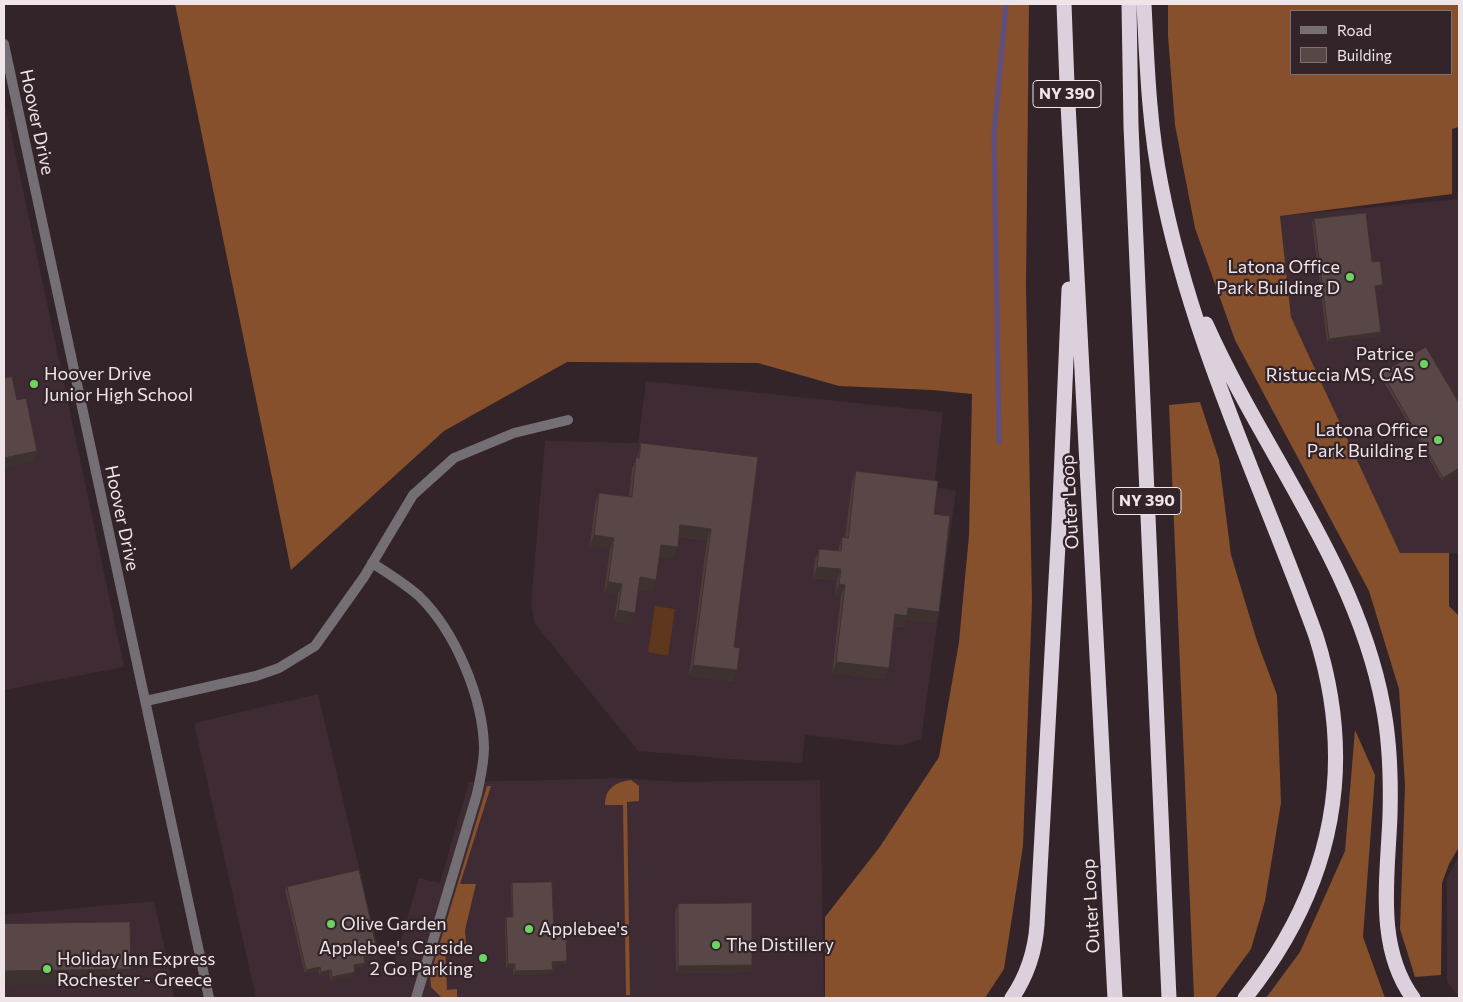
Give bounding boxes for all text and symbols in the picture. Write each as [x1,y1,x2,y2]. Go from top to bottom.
legend [1290,10,1453,75]
text: Road [1337,21,1372,39]
text: Building [1337,46,1392,64]
street label: Hoover Drive [15,67,59,177]
road number: NY 390 [1033,80,1101,108]
place label: Latona Office Park Building D [1216,256,1340,298]
marker: Latona Office Park Building D [1344,271,1356,283]
place label: Patrice Ristuccia MS, CAS [1266,343,1414,386]
marker: Patrice Ristuccia MS, CAS [1418,358,1430,370]
place label: Hoover Drive Junior High School [44,363,193,406]
marker: Hoover Drive Junior High School [28,378,40,390]
place label: Latona Office Park Building E [1307,419,1428,462]
marker: Latona Office Park Building E [1432,434,1444,446]
street label: Outer Loop [1057,454,1083,550]
street label: Hoover Drive [100,463,144,573]
road number: NY 390 [1113,488,1181,514]
street label: Outer Loop [1078,858,1104,954]
place label: Olive Garden [341,913,446,935]
marker: Olive Garden [325,918,337,930]
place label: Applebee's [539,918,628,940]
marker: Applebee's [523,923,535,935]
place label: The Distillery [726,934,834,956]
place label: Applebee's Carside 2 Go Parking [319,937,473,980]
marker: The Distillery [710,939,722,951]
place label: Holiday Inn Express Rochester - Greece [57,948,216,991]
marker: Applebee's Carside 2 Go Parking [477,952,489,964]
marker: Holiday Inn Express Rochester - Greece [41,963,53,975]

